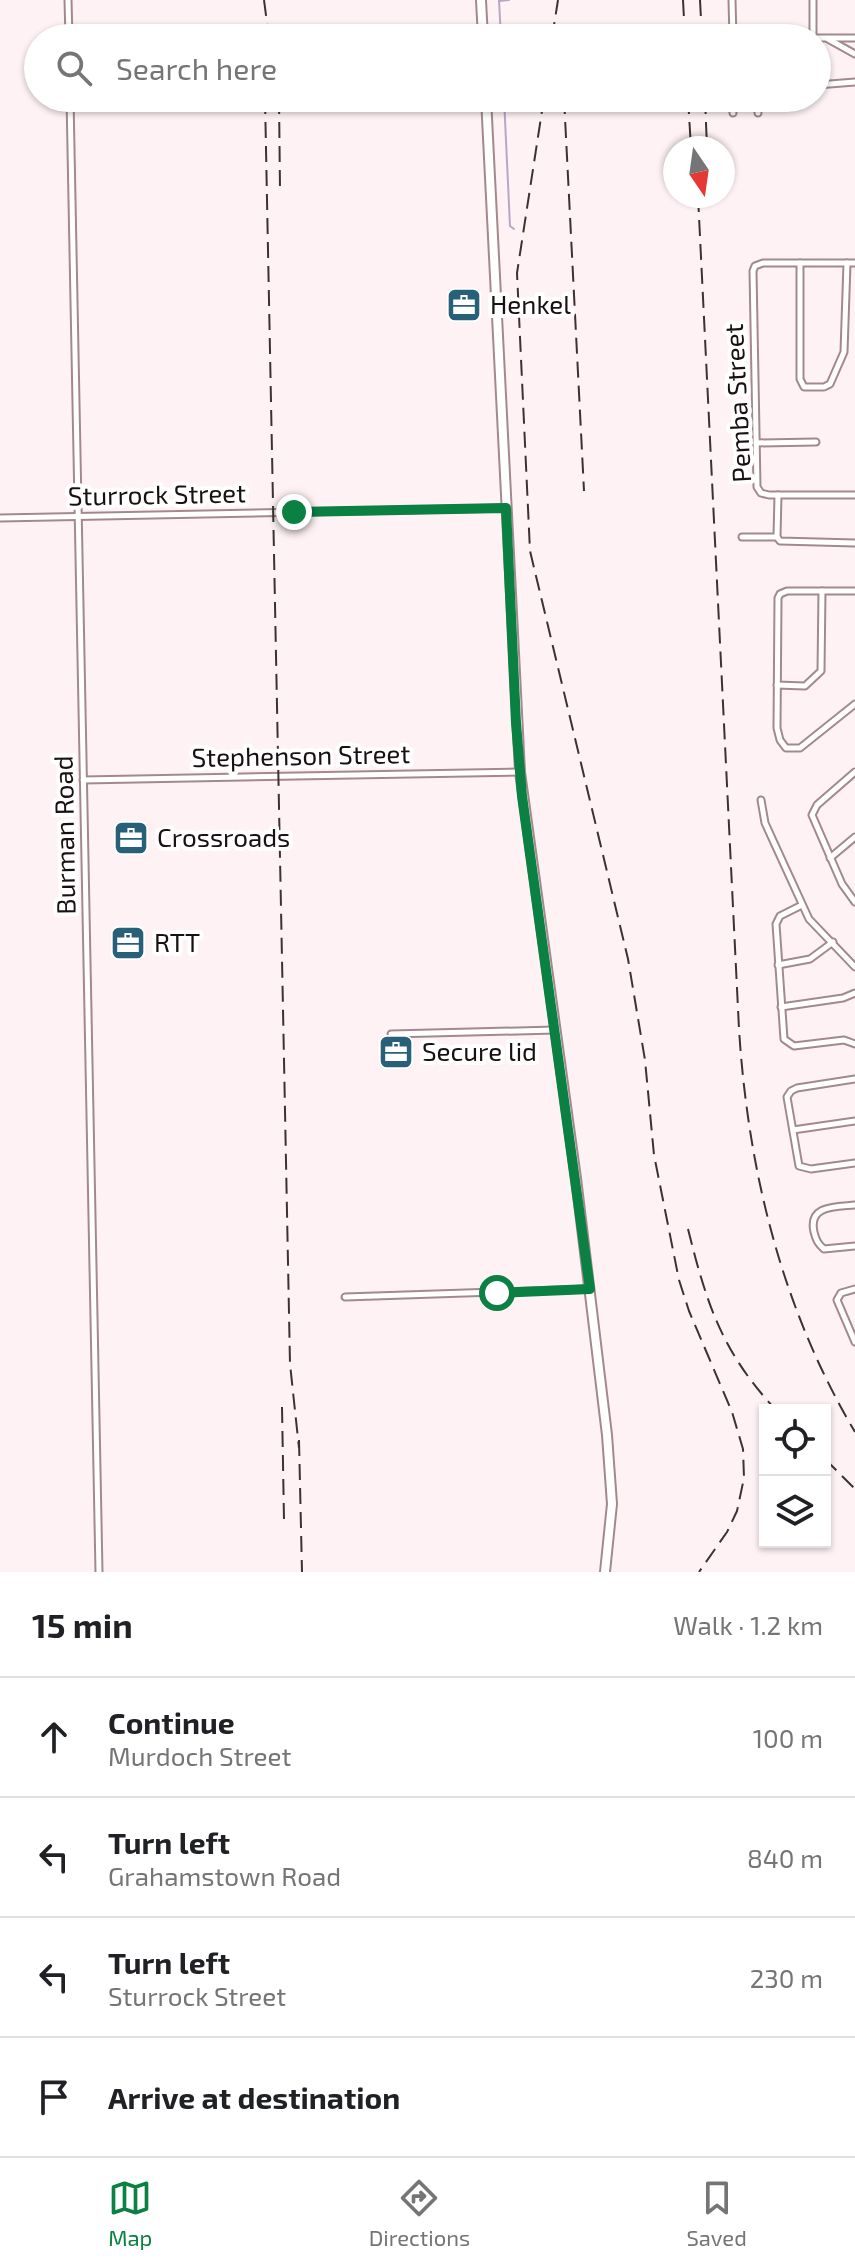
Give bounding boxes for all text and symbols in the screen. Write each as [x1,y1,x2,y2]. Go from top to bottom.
search box [24,24,831,112]
icon: search [52,46,96,90]
text: Search here [116,50,277,86]
north arrow [663,136,735,208]
office icon: Henkel [445,286,483,324]
place label: Henkel [490,288,571,319]
street label: Pemba Street [717,323,756,483]
street label: Sturrock Street [68,476,246,511]
route end [276,494,312,530]
street label: Stephenson Street [191,737,411,772]
street label: Burman Road [47,755,80,915]
office icon: Crossroads [112,819,150,857]
place label: Crossroads [157,821,290,852]
office icon: RTT [109,924,147,962]
place label: RTT [154,926,200,957]
office icon: Secure lid [377,1033,415,1071]
place label: Secure lid [422,1035,537,1066]
route start [479,1275,515,1311]
map controls [759,1404,831,1548]
button: locate [759,1404,831,1476]
button: layers [759,1476,831,1548]
text: 15 min [32,1604,133,1645]
text: Walk · 1.2 km [673,1609,823,1640]
text: Continue [108,1704,235,1740]
icon: ahead [32,1715,76,1759]
text: 100 m [753,1722,823,1753]
text: Murdoch Street [108,1740,291,1771]
text: Turn left [108,1824,230,1860]
icon: left [32,1835,76,1879]
text: 840 m [747,1842,823,1873]
text: Grahamstown Road [108,1860,341,1891]
text: Turn left [108,1944,230,1980]
icon: left [32,1955,76,1999]
text: 230 m [750,1962,823,1993]
text: Sturrock Street [108,1980,286,2011]
icon: arrive [32,2075,76,2119]
text: Arrive at destination [108,2079,400,2115]
tab: Map [108,2176,152,2250]
tab: Directions [369,2176,470,2250]
tab: Saved [686,2176,747,2250]

